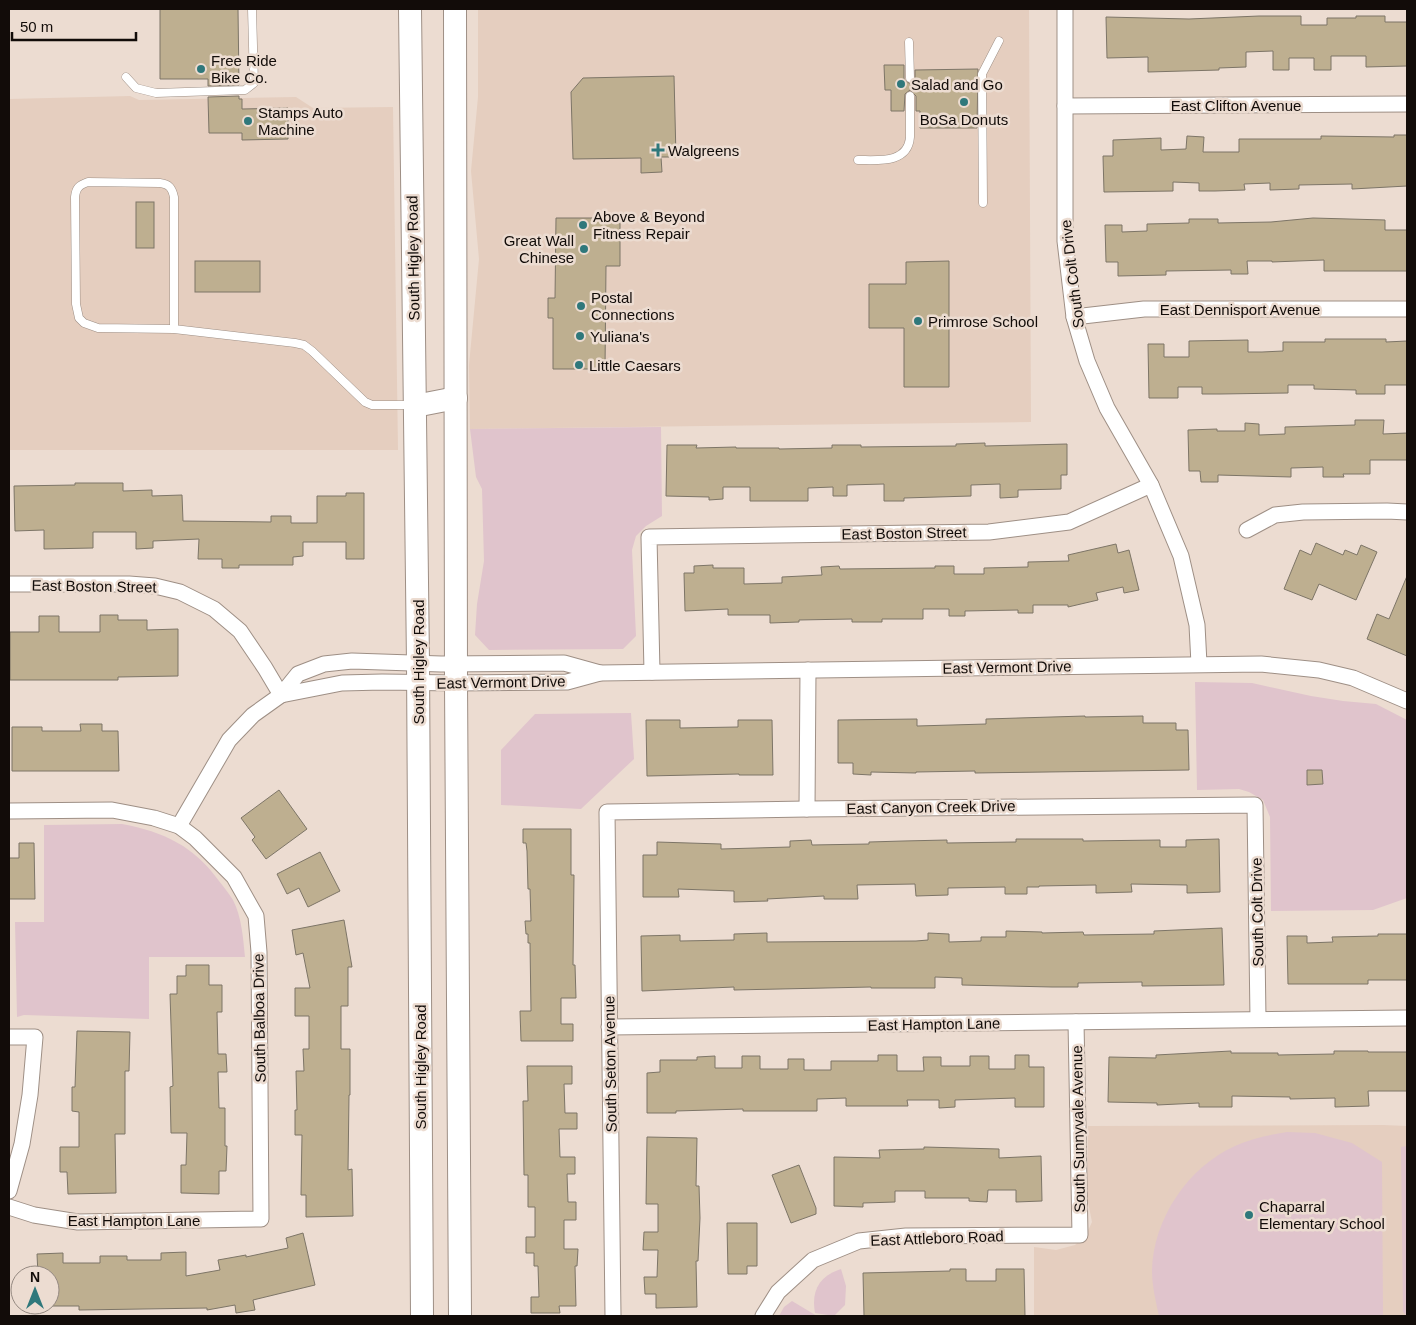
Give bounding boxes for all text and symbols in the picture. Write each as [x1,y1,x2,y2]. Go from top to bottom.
scale bar [12,10,136,42]
text: 50 m [20,18,53,35]
place label: Free Ride Bike Co. [211,52,277,86]
marker: Free Ride Bike Co. [195,63,207,75]
place label: Salad and Go [911,76,1003,93]
marker: Salad and Go [895,78,907,90]
marker: BoSa Donuts [958,96,970,108]
street label: East Clifton Avenue [1171,97,1301,114]
place label: Stamps Auto Machine [258,104,343,138]
place label: BoSa Donuts [920,111,1008,128]
marker: Stamps Auto Machine [242,115,254,127]
place label: Walgreens [668,142,739,159]
marker: Walgreens [652,144,664,156]
street label: South Higley Road [403,195,423,321]
place label: Above & Beyond Fitness Repair [593,208,705,242]
marker: Above & Beyond Fitness Repair [577,219,589,231]
street label: South Colt Drive [1057,219,1087,329]
place label: Great Wall Chinese [504,232,574,266]
marker: Great Wall Chinese [578,243,590,255]
place label: Postal Connections [591,289,674,323]
marker: Postal Connections [575,300,587,312]
street label: East Dennisport Avenue [1160,301,1320,318]
place label: Primrose School [928,313,1038,330]
marker: Primrose School [912,315,924,327]
place label: Yuliana's [590,328,650,345]
marker: Yuliana's [574,330,586,342]
place label: Little Caesars [589,357,681,374]
marker: Little Caesars [573,359,585,371]
street label: East Boston Street [841,523,968,543]
street label: East Boston Street [31,576,158,596]
street label: South Higley Road [410,599,427,725]
street label: East Vermont Drive [942,657,1072,677]
street label: East Vermont Drive [436,672,566,692]
street label: East Canyon Creek Drive [846,797,1016,817]
street label: South Colt Drive [1248,857,1266,967]
street label: South Balboa Drive [249,953,269,1083]
street label: South Seton Avenue [600,996,620,1132]
street label: South Higley Road [412,1004,429,1130]
street label: East Hampton Lane [868,1014,1000,1034]
street label: South Sunnyvale Avenue [1068,1045,1088,1213]
place label: Chaparral Elementary School [1259,1198,1385,1232]
marker: Chaparral Elementary School [1243,1209,1255,1221]
street label: East Hampton Lane [68,1212,200,1229]
street label: East Attleboro Road [870,1227,1004,1249]
north arrow [10,1265,60,1315]
text: N [30,1269,40,1285]

